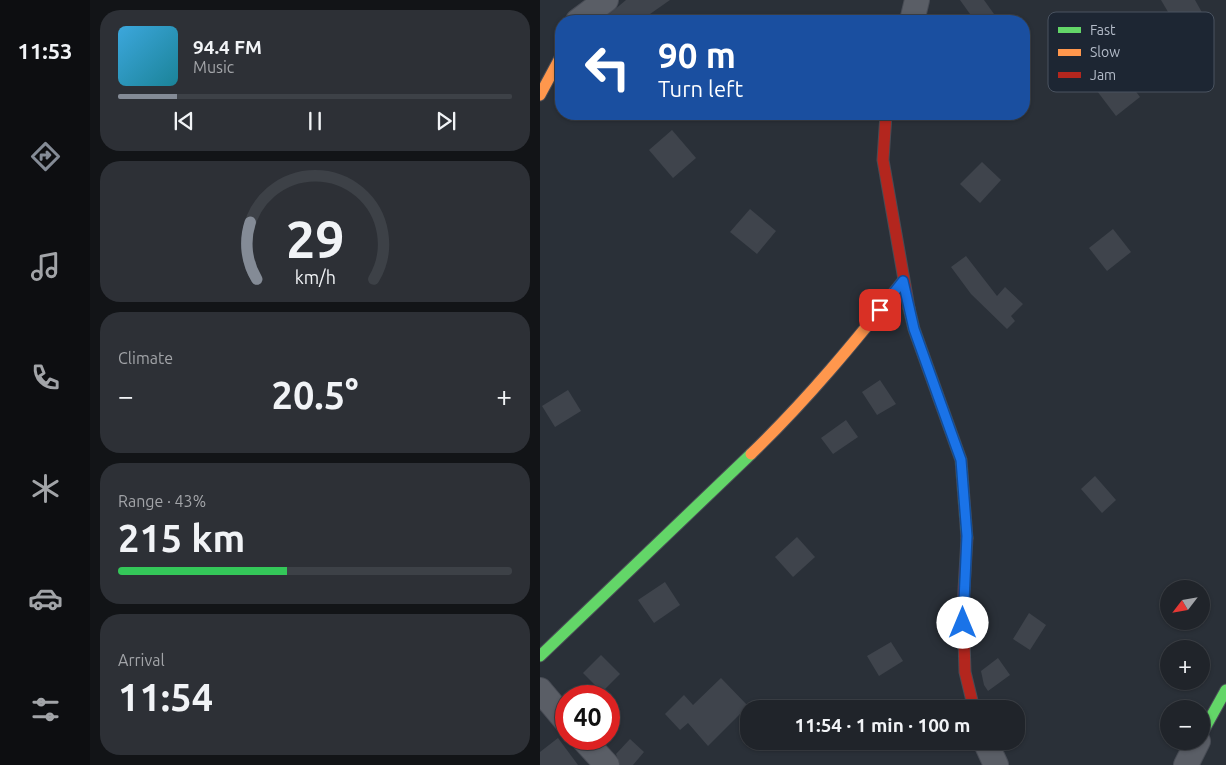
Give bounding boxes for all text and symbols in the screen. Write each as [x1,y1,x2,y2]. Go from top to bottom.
legend [1048,12,1214,92]
text: Fast [1090,22,1116,38]
icon: left [575,35,640,100]
text: 90 m [658,35,736,75]
text: 94.4 FM [193,36,262,58]
text: 11:53 [17,38,73,63]
text: Slow [1090,44,1120,60]
text: Music [193,58,234,76]
text: Jam [1090,67,1116,83]
text: Turn left [658,76,743,101]
icon: previous [170,107,198,135]
icon: pause [301,107,329,135]
icon: next [432,107,460,135]
icon: directions [28,139,63,174]
text: 29 [286,210,344,268]
icon: music [28,249,63,284]
text: km/h [294,267,336,287]
pin [859,289,901,331]
icon: arrive [866,296,894,324]
text: Climate [118,349,173,367]
icon: phone [28,360,63,395]
text: 20.5° [271,374,359,416]
text: − [118,380,134,411]
text: + [496,380,512,411]
icon: climate [28,471,63,506]
text: Range · 43% [118,492,206,510]
text: 215 km [118,517,245,559]
north arrow [1160,580,1210,630]
map controls [1160,580,1210,750]
icon: car [28,581,63,616]
position arrow [936,596,988,648]
button: + [1160,640,1210,690]
text: Arrival [118,651,165,669]
text: 11:54 [118,676,213,718]
speed limit sign: 40 [555,685,620,750]
icon: filters [28,692,63,727]
button: − [1160,700,1210,750]
text: 11:54 · 1 min · 100 m [795,714,970,736]

